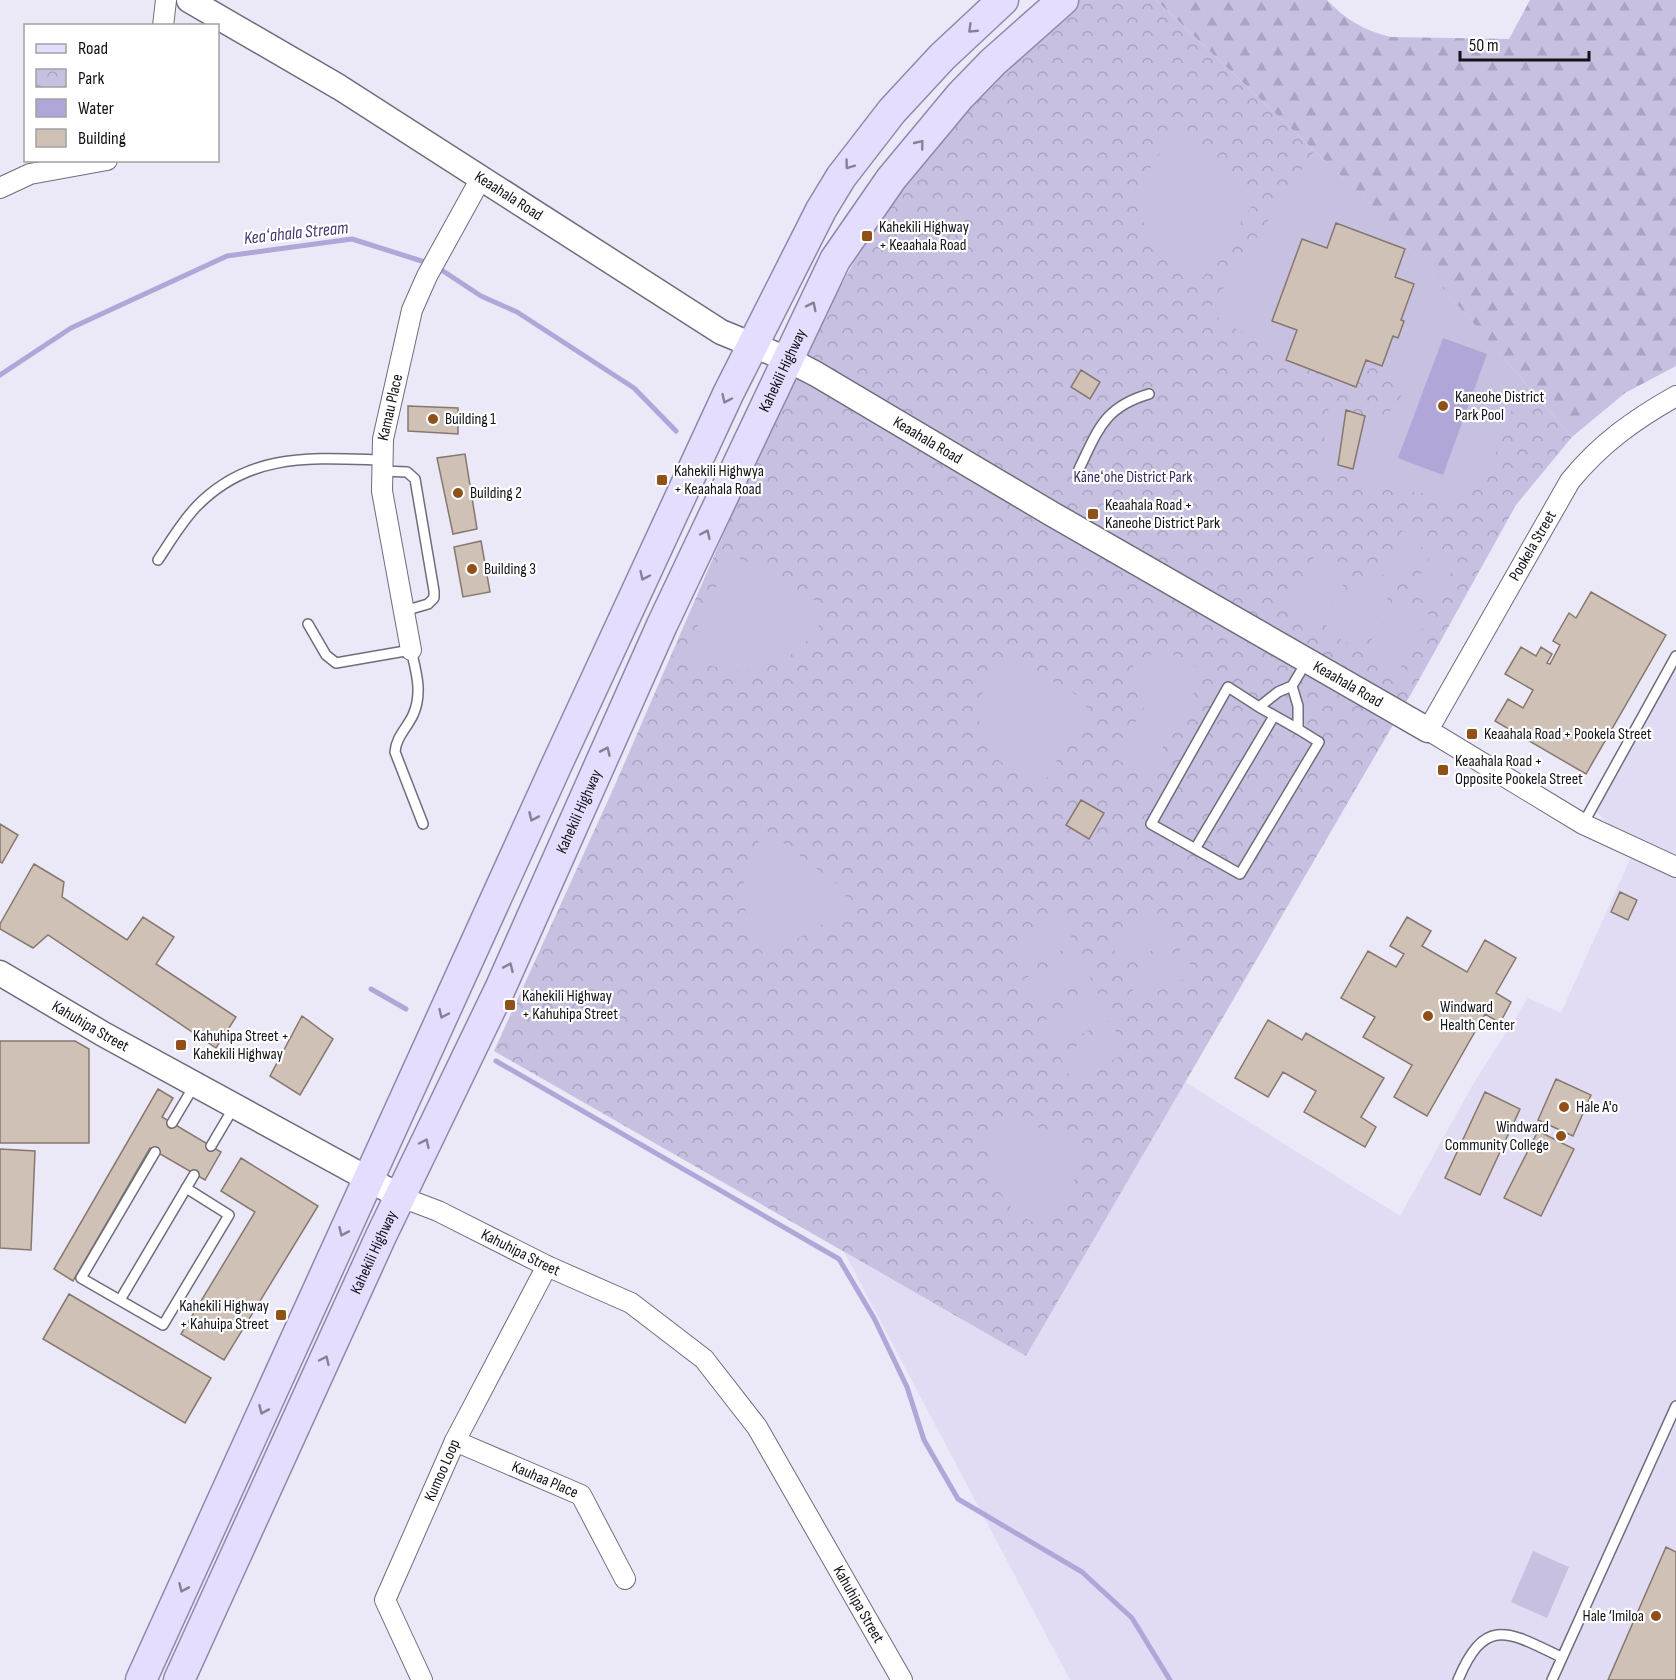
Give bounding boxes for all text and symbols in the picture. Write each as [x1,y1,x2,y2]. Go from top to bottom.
one-way arrow [969,21,980,32]
legend [24,24,219,162]
scale bar [1460,24,1589,62]
text: 50 m [1469,35,1499,56]
text: Road [78,38,108,59]
text: Park [78,68,104,89]
text: Water [78,98,114,119]
text: Building [78,128,126,149]
one-way arrow [912,140,923,151]
one-way arrow [845,159,856,170]
street label: Keaahala Road [471,167,546,225]
water label: Keaʻahala Stream [243,217,349,249]
place label: Kahekili Highway + Keaahala Road [879,218,969,255]
marker: Kahekili Highway + Keaahala Road [860,229,874,243]
one-way arrow [804,301,816,312]
street label: Kahekili Highway [755,326,810,415]
street label: Kamau Place [373,372,407,443]
place label: Kaneohe District Park Pool [1455,388,1544,425]
one-way arrow [721,392,733,403]
marker: Kaneohe District Park Pool [1436,399,1450,413]
place label: Building 1 [445,410,496,429]
marker: Building 1 [426,412,440,426]
street label: Keaahala Road [890,412,966,468]
place label: Kahekili Highwya + Keaahala Road [674,462,764,499]
park label: Kāneʻohe District Park [1074,468,1192,487]
marker: Kahekili Highwya + Keaahala Road [655,473,669,487]
place label: Building 2 [470,484,522,503]
marker: Building 2 [451,486,465,500]
place label: Keaahala Road + Kaneohe District Park [1105,496,1220,533]
marker: Keaahala Road + Kaneohe District Park [1086,507,1100,521]
street label: Pookela Street [1505,507,1561,584]
one-way arrow [698,530,710,541]
place label: Building 3 [484,560,536,579]
marker: Building 3 [465,562,479,576]
one-way arrow [639,569,651,580]
street label: Keaahala Road [1310,657,1386,712]
place label: Keaahala Road + Pookela Street [1484,725,1652,744]
marker: Keaahala Road + Pookela Street [1465,727,1479,741]
one-way arrow [599,747,611,758]
place label: Keaahala Road + Opposite Pookela Street [1455,752,1583,789]
marker: Keaahala Road + Opposite Pookela Street [1436,763,1450,777]
street label: Kahekili Highway [552,767,606,857]
one-way arrow [528,811,540,822]
one-way arrow [502,963,514,974]
place label: Kahekili Highway + Kahuhipa Street [522,987,618,1024]
street label: Kahuhipa Street [49,996,132,1056]
marker: Kahekili Highway + Kahuhipa Street [503,998,517,1012]
place label: Windward Health Center [1440,998,1515,1035]
one-way arrow [438,1008,450,1019]
marker: Windward Health Center [1421,1009,1435,1023]
place label: Kahuhipa Street + Kahekili Highway [193,1027,289,1064]
marker: Kahuhipa Street + Kahekili Highway [174,1038,188,1052]
place label: Hale A'o [1576,1098,1618,1117]
marker: Hale A'o [1557,1100,1571,1114]
place label: Windward Community College [1445,1118,1549,1155]
marker: Windward Community College [1554,1129,1568,1143]
one-way arrow [417,1139,429,1150]
street label: Kahekili Highway [346,1207,401,1297]
street label: Kahuhipa Street [478,1225,563,1280]
one-way arrow [338,1226,350,1237]
place label: Kahekili Highway + Kahuipa Street [179,1297,269,1334]
marker: Kahekili Highway + Kahuipa Street [274,1308,288,1322]
one-way arrow [317,1355,329,1366]
one-way arrow [258,1404,270,1415]
street label: Kumoo Loop [420,1436,464,1504]
street label: Kauhaa Place [509,1457,581,1502]
street label: Kahuhipa Street [829,1562,888,1646]
one-way arrow [178,1582,190,1593]
place label: Hale ‘Imiloa [1583,1607,1644,1626]
marker: Hale ‘Imiloa [1649,1609,1663,1623]

